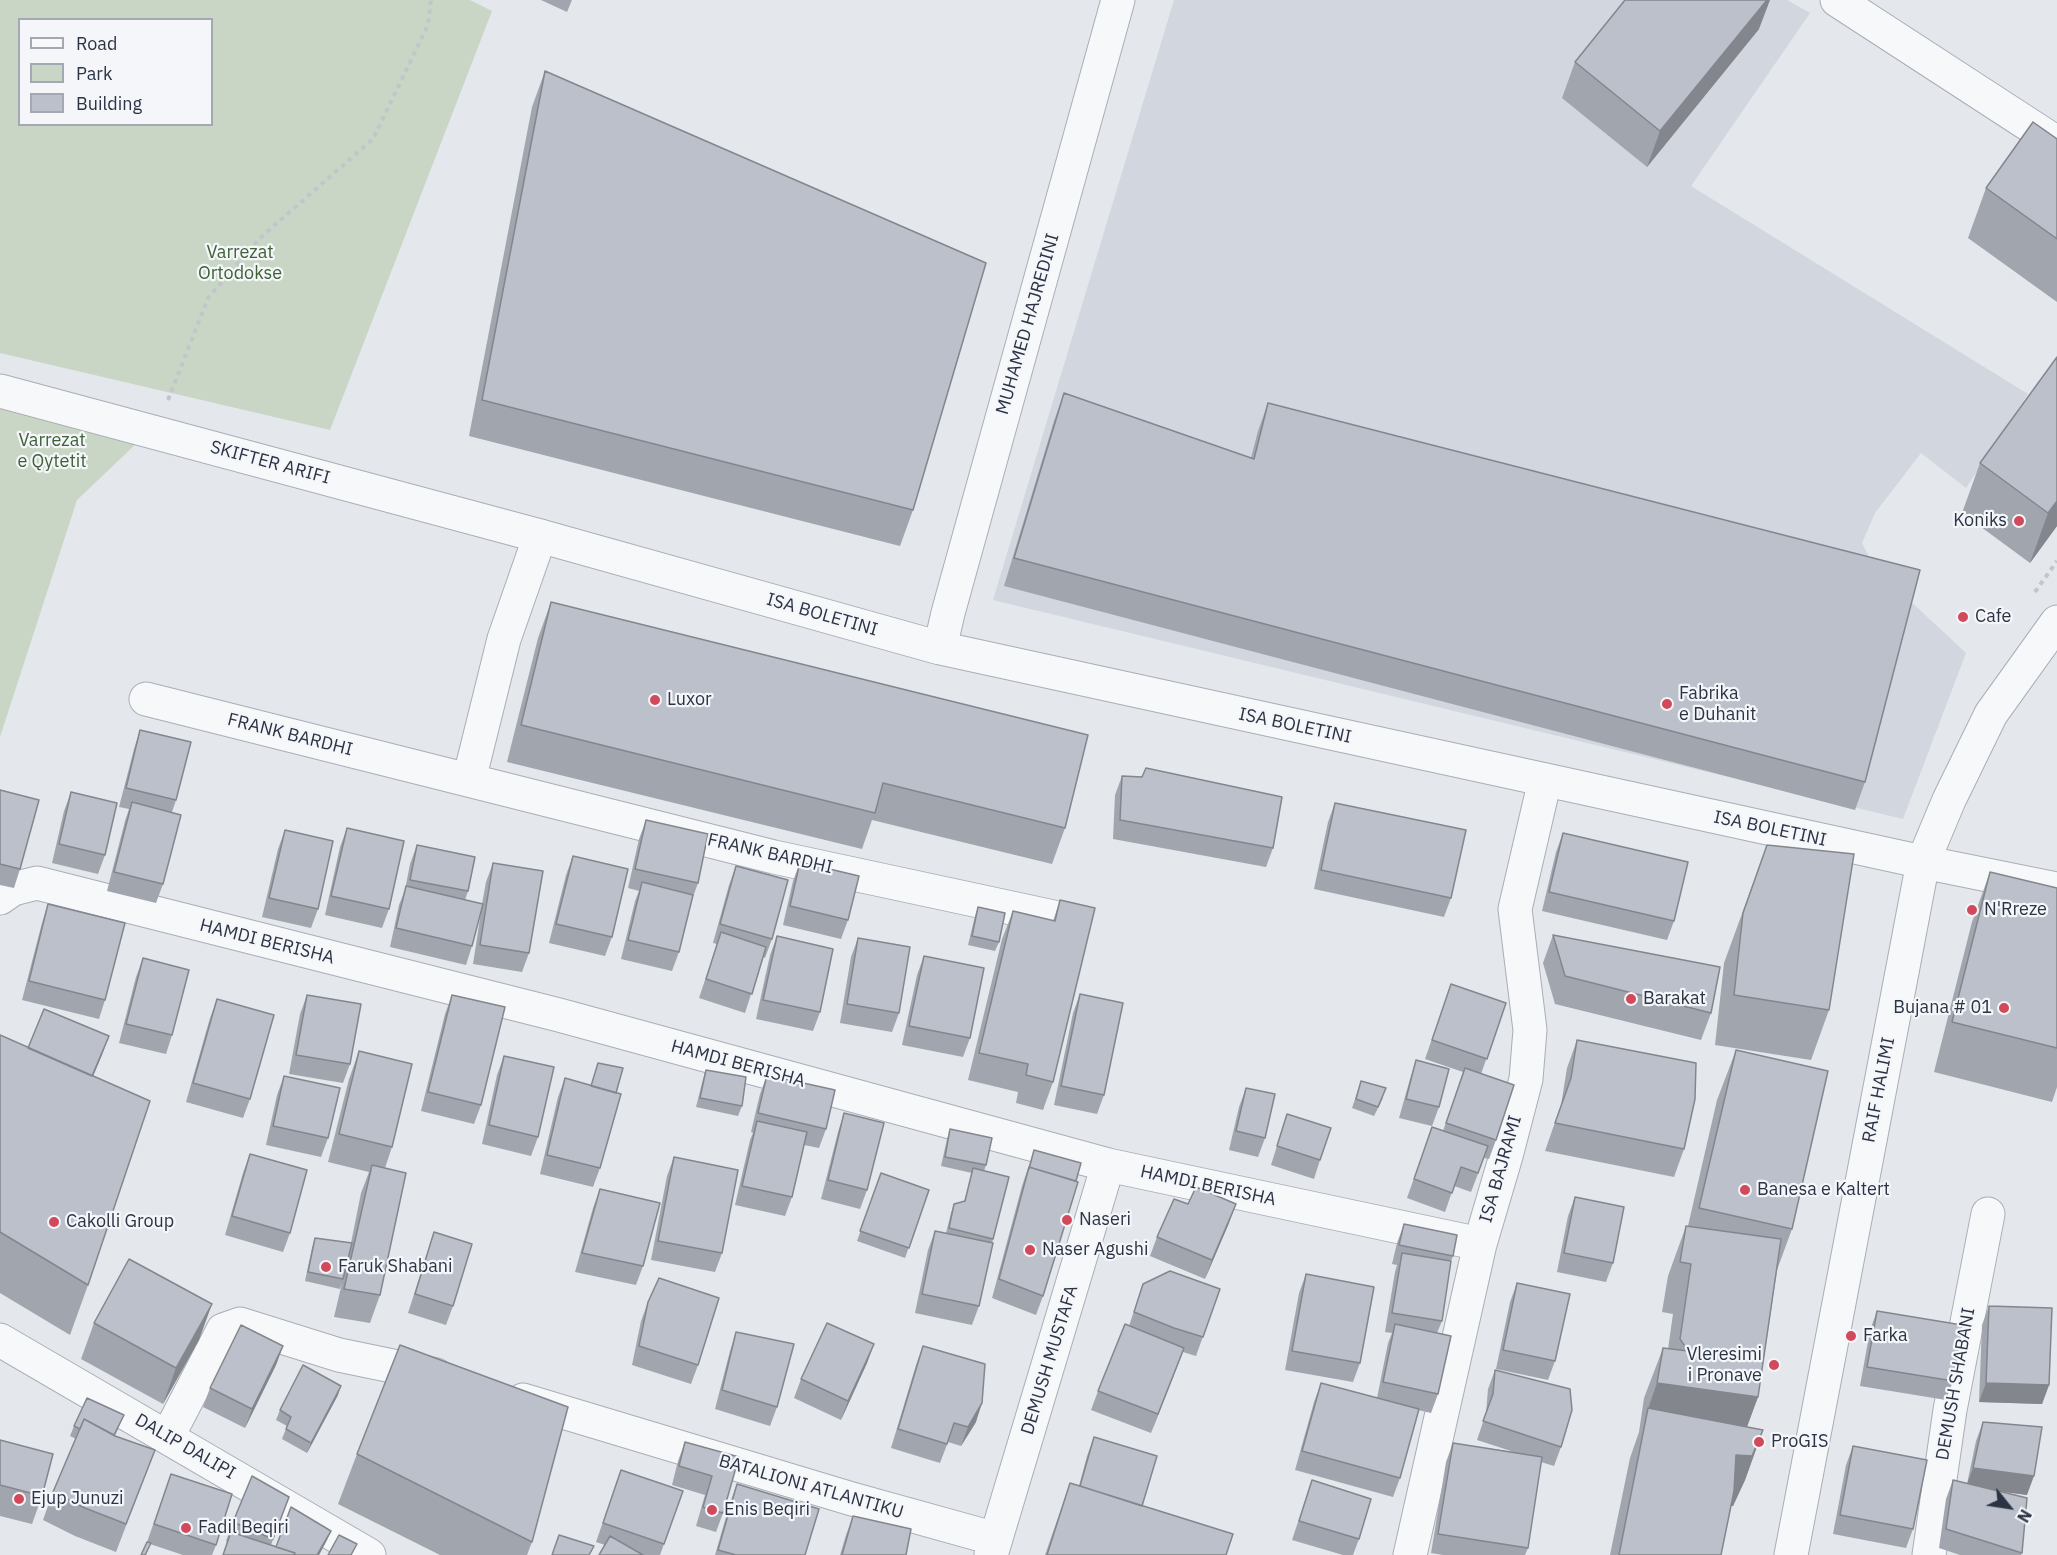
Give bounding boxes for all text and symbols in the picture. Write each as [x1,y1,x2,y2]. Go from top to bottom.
legend [18,18,213,126]
text: Road [76,32,117,55]
text: Park [76,62,112,85]
text: Building [76,92,142,115]
street label: MUHAMED HAJREDINI [992,231,1064,417]
park label: Varrezat Ortodokse [198,242,282,284]
park label: Varrezat e Qytetit [17,430,87,472]
street label: SKIFTER ARIFI [208,437,332,489]
place label: Koniks [1953,510,2007,532]
marker: Koniks [2012,514,2026,528]
street label: ISA BOLETINI [764,589,880,641]
place label: Cafe [1975,606,2011,628]
marker: Cafe [1956,610,1970,624]
place label: Fabrika e Duhanit [1679,683,1756,726]
place label: Luxor [667,689,712,711]
marker: Luxor [648,693,662,707]
marker: Fabrika e Duhanit [1660,697,1674,711]
street label: ISA BOLETINI [1237,704,1353,748]
street label: FRANK BARDHI [225,709,355,761]
street label: ISA BOLETINI [1712,807,1828,851]
street label: FRANK BARDHI [705,829,835,879]
place label: N'Rreze [1984,899,2047,921]
marker: N'Rreze [1965,903,1979,917]
street label: HAMDI BERISHA [197,915,337,969]
place label: Barakat [1643,988,1706,1010]
marker: Barakat [1624,992,1638,1006]
place label: Bujana # 01 [1893,997,1992,1019]
marker: Bujana # 01 [1997,1001,2011,1015]
street label: RAIF HALIMI [1858,1035,1900,1145]
street label: HAMDI BERISHA [669,1036,807,1092]
street label: ISA BAJRAMI [1475,1113,1527,1225]
street label: HAMDI BERISHA [1138,1161,1278,1211]
place label: Banesa e Kaltert [1757,1179,1890,1201]
marker: Banesa e Kaltert [1738,1183,1752,1197]
place label: Naseri [1079,1209,1131,1231]
place label: Cakolli Group [66,1211,174,1233]
marker: Naseri [1060,1213,1074,1227]
marker: Cakolli Group [47,1215,61,1229]
place label: Naser Agushi [1042,1239,1149,1261]
marker: Naser Agushi [1023,1243,1037,1257]
place label: Faruk Shabani [338,1256,453,1278]
marker: Faruk Shabani [319,1260,333,1274]
street label: DEMUSH MUSTAFA [1017,1283,1083,1437]
street label: DEMUSH SHABANI [1932,1306,1980,1462]
place label: Farka [1863,1325,1908,1347]
marker: Farka [1844,1329,1858,1343]
place label: Vleresimi i Pronave [1686,1344,1762,1386]
marker: Vleresimi i Pronave [1767,1358,1781,1372]
street label: DALIP DALIPI [131,1410,239,1484]
place label: ProGIS [1771,1431,1828,1453]
marker: ProGIS [1752,1435,1766,1449]
street label: BATALIONI ATLANTIKU [716,1450,906,1524]
north arrow [1979,1477,2039,1537]
place label: Ejup Junuzi [31,1488,124,1510]
marker: Ejup Junuzi [12,1492,26,1506]
place label: Enis Beqiri [724,1499,810,1521]
marker: Enis Beqiri [705,1503,719,1517]
text: N [2013,1506,2036,1526]
place label: Fadil Beqiri [198,1517,289,1539]
marker: Fadil Beqiri [179,1521,193,1535]

